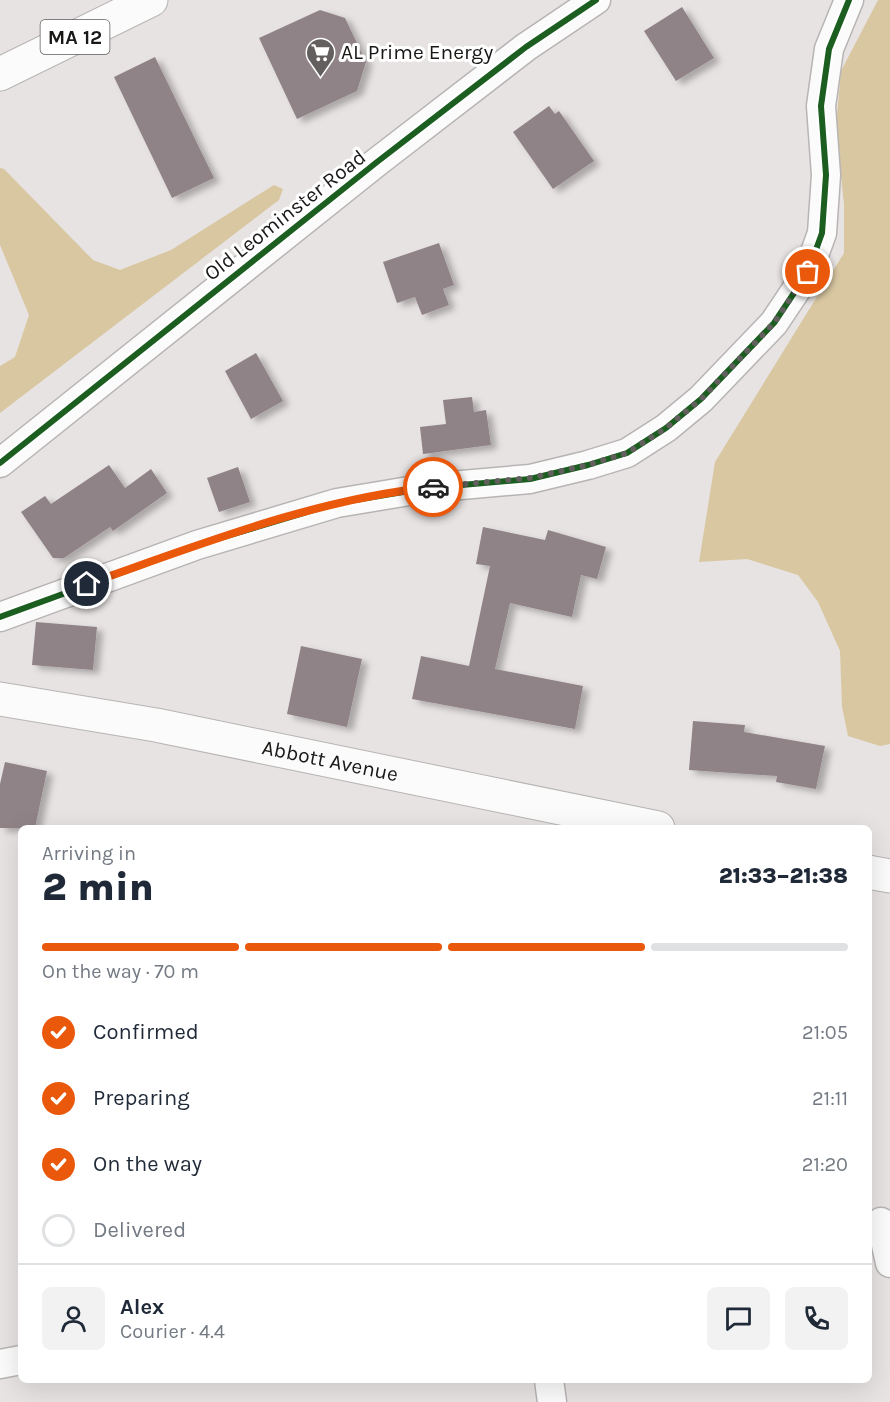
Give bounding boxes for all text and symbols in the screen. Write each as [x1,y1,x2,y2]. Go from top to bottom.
road number: MA 12 [40,20,110,54]
supermarket icon: AL Prime Energy [304,36,336,78]
place label: AL Prime Energy [341,40,493,64]
street label: Old Leominster Road [200,145,370,285]
pin [782,246,833,297]
icon: bag [791,255,824,288]
courier [403,457,463,517]
icon: car [417,471,450,504]
pin [61,558,112,609]
icon: home [70,567,103,600]
street label: Abbott Avenue [260,735,400,786]
text: Arriving in [42,842,136,865]
text: 21:33–21:38 [719,863,848,889]
text: 2 min [42,864,154,910]
text: On the way · 70 m [42,960,199,983]
icon: check [42,1016,75,1049]
text: Confirmed [93,1019,199,1045]
text: 21:05 [802,1021,848,1044]
icon: check [42,1082,75,1115]
text: Preparing [93,1085,190,1111]
text: 21:11 [812,1087,848,1110]
icon: check [42,1148,75,1181]
text: On the way [93,1151,202,1177]
text: 21:20 [802,1153,848,1176]
text: Delivered [93,1217,186,1243]
button: person [42,1287,105,1350]
button: chat [707,1287,770,1350]
button: phone [785,1287,848,1350]
text: Alex [120,1294,164,1320]
text: Courier · 4.4 [120,1320,225,1343]

